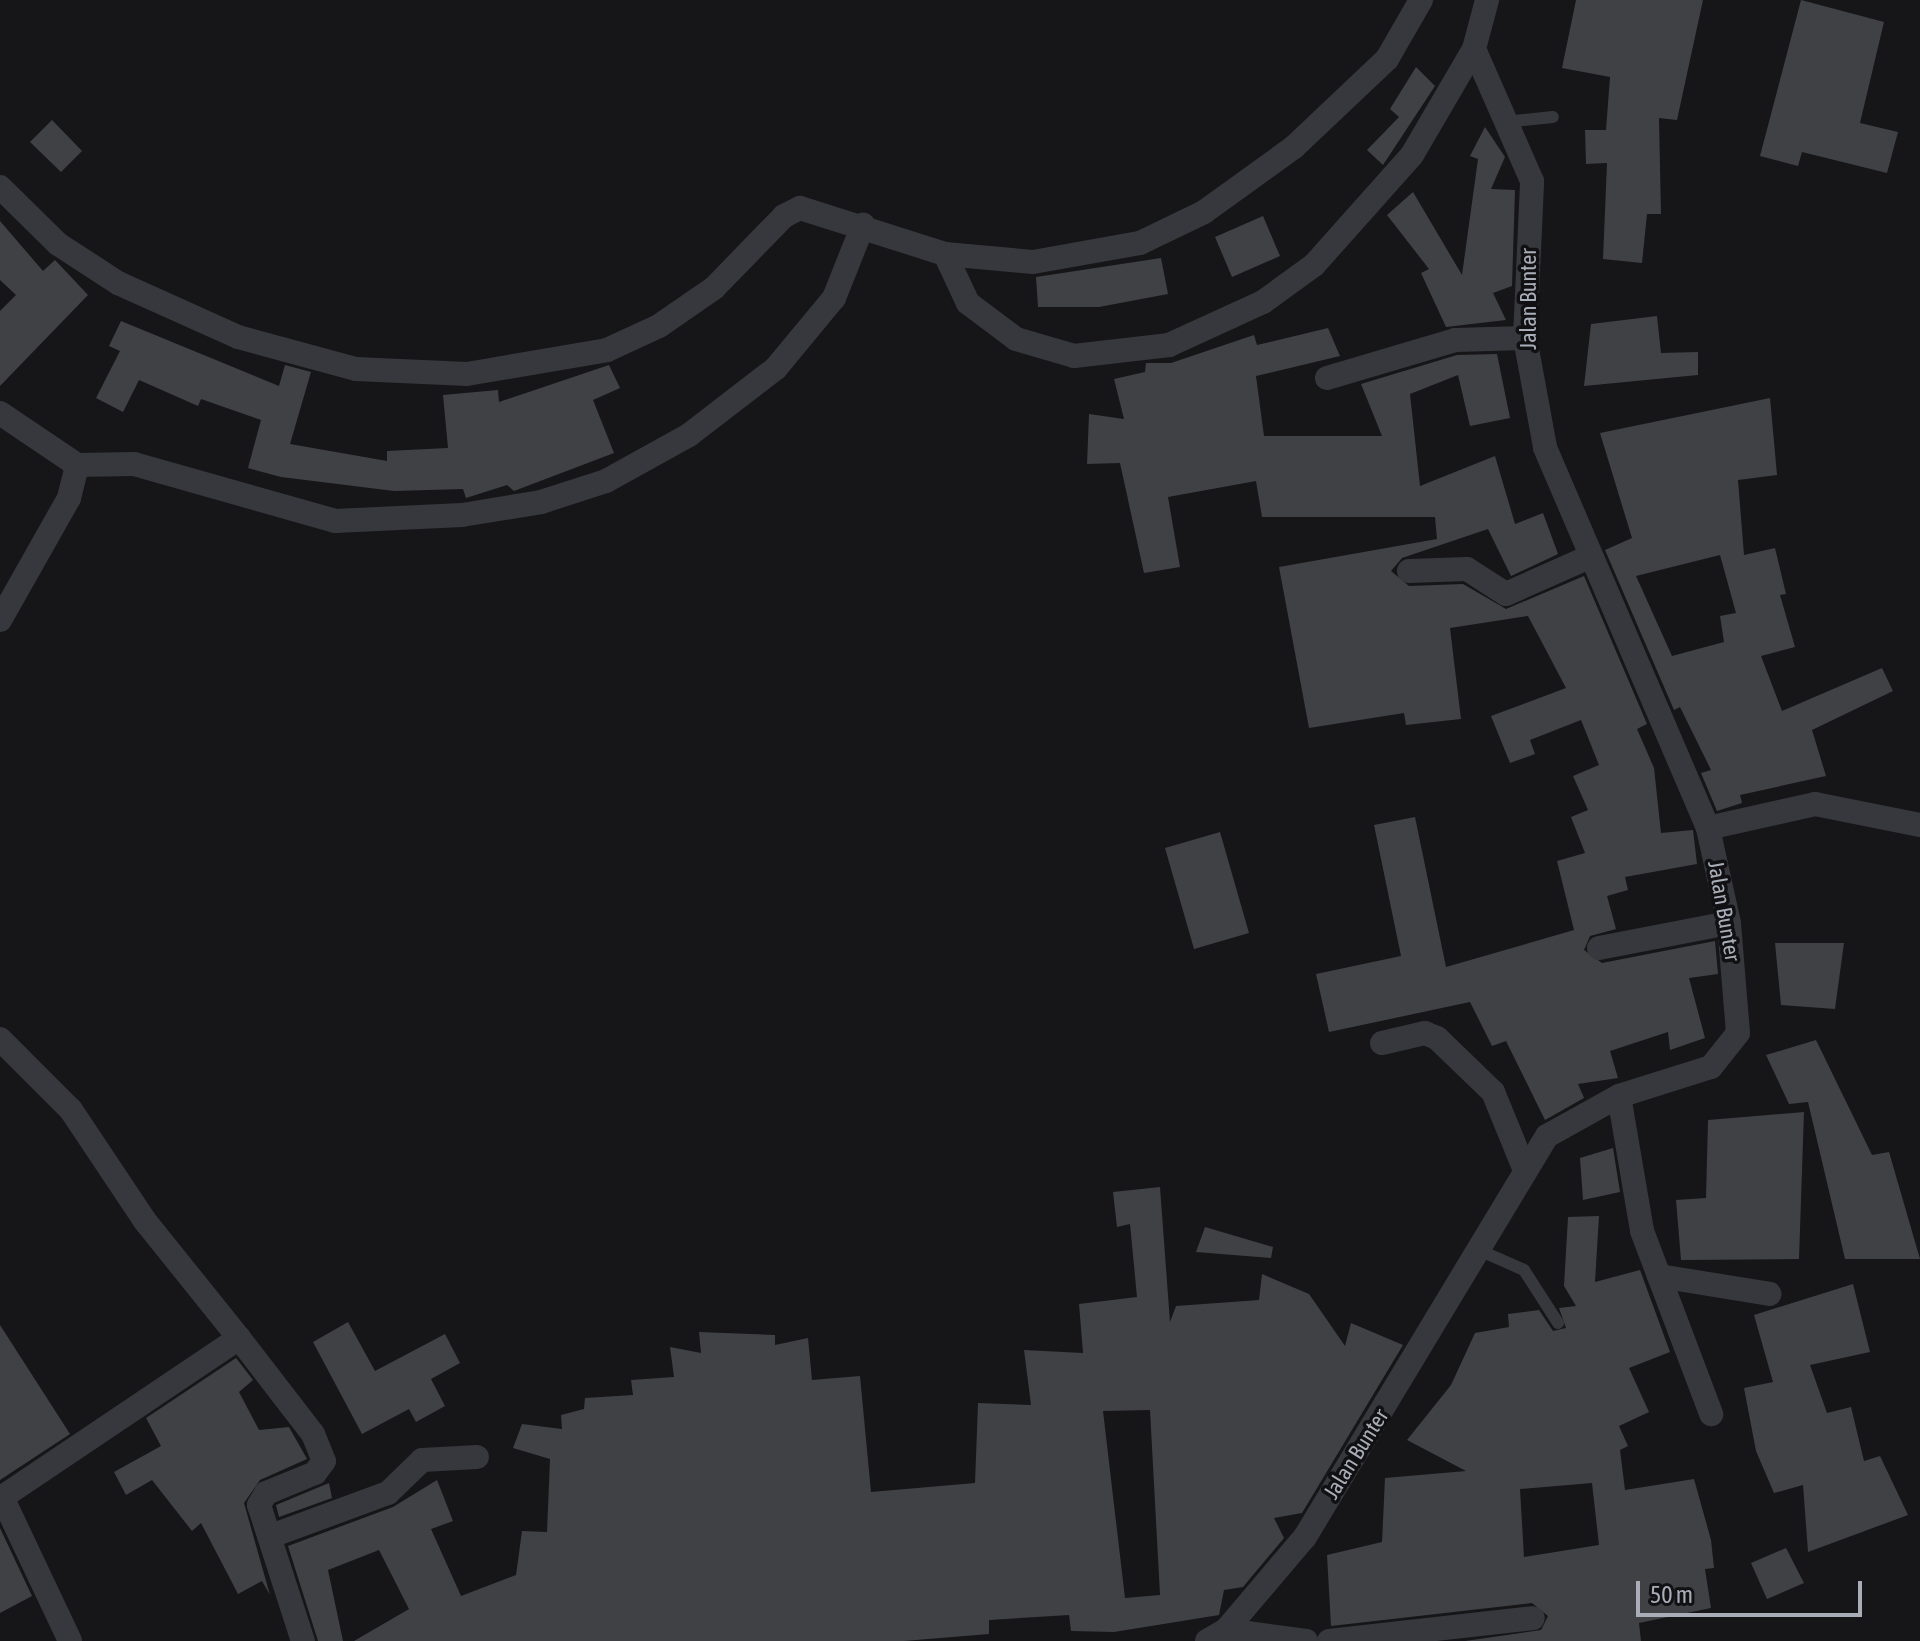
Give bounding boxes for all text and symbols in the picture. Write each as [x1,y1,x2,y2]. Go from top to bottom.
street label: Jalan Bunter [1516,248,1542,350]
street label: Jalan Bunter [1702,859,1746,963]
street label: Jalan Bunter [1318,1404,1394,1504]
scale bar [1640,1565,1866,1615]
text: 50 m [1650,1581,1693,1608]

